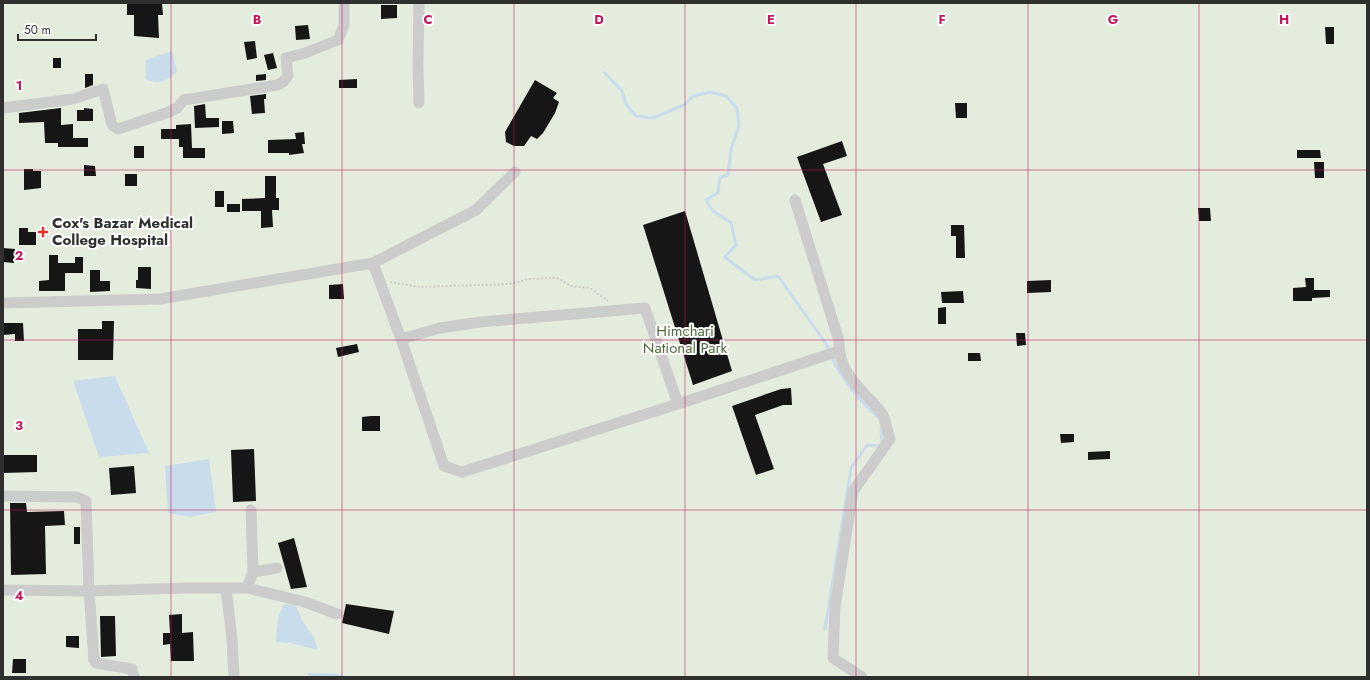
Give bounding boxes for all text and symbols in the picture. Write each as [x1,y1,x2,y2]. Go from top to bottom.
text: B [253,10,262,29]
text: C [423,10,433,29]
text: D [594,10,604,29]
text: E [767,10,775,29]
text: F [938,10,946,29]
text: G [1108,10,1119,29]
text: H [1279,10,1289,29]
scale bar [18,16,96,42]
text: 50 m [24,21,51,39]
text: 1 [16,76,22,95]
place label: Cox's Bazar Medical College Hospital [52,212,193,251]
marker: Cox's Bazar Medical College Hospital [37,226,49,238]
text: 2 [15,246,23,265]
park label: Himchari National Park [643,320,728,359]
text: 3 [15,416,23,435]
text: 4 [14,586,24,605]

